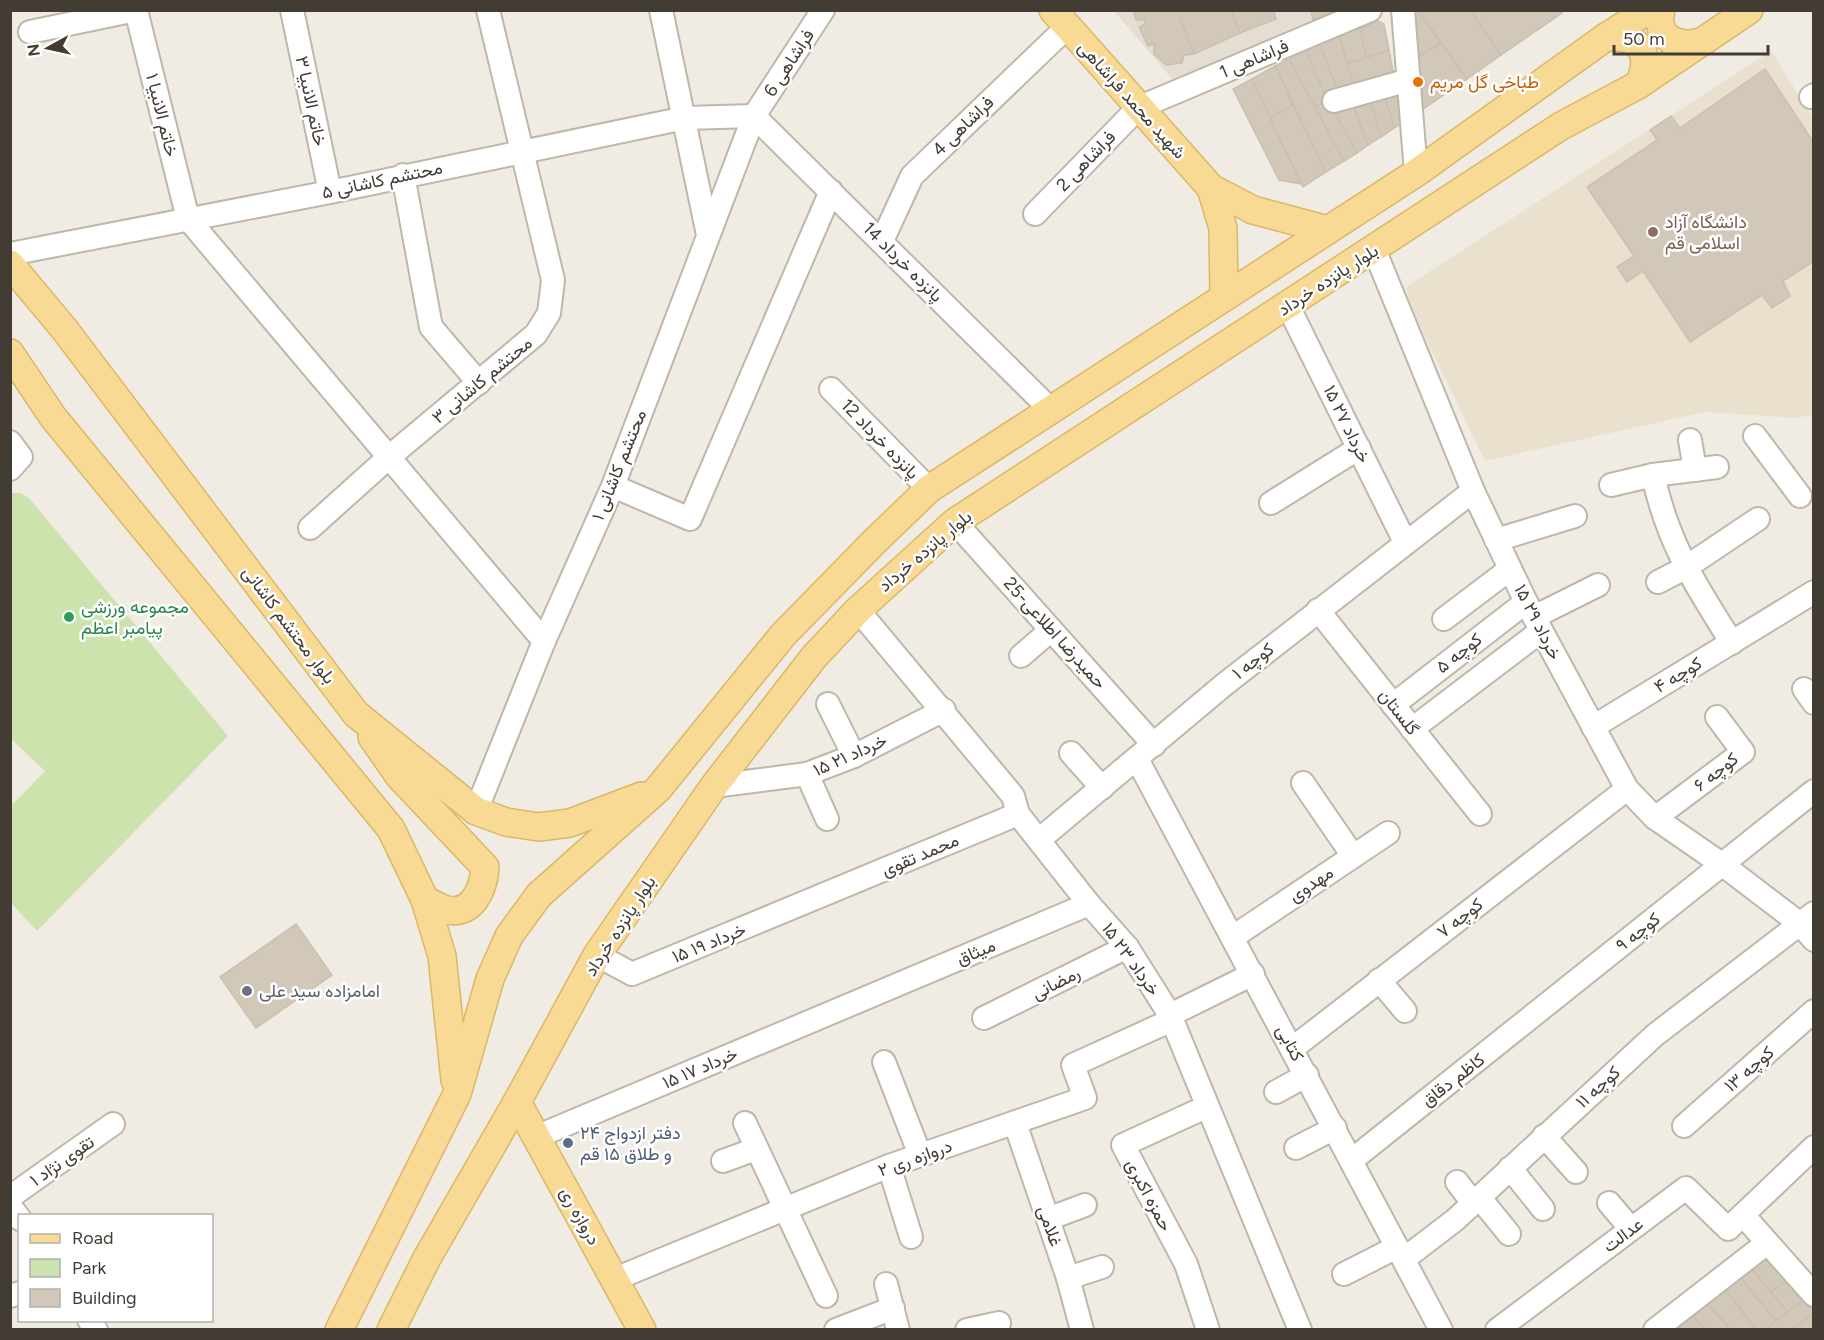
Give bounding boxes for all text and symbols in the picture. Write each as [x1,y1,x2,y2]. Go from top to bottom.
north arrow [18,18,78,78]
scale bar [1614,18,1768,56]
street label: فراشاهی 6 [759,25,819,101]
text: 50 m [1623,28,1665,50]
street label: فراشاهی 1 [1216,35,1292,83]
street label: شهید محمد فراشاهی [1073,36,1191,164]
text: N [23,43,44,57]
street label: خاتم الانبیا ۳ [290,54,331,148]
street label: خاتم الانبیا ۱ [140,71,183,159]
place label: طباخی گل مریم [1430,71,1539,94]
marker: طباخی گل مریم [1411,75,1425,89]
street label: فراشاهی 4 [928,91,998,161]
street label: فراشاهی 2 [1052,126,1120,196]
street label: محتشم کاشانی ۵ [320,156,445,205]
place label: دانشگاه آزاد اسلامی قم [1665,211,1747,255]
street label: پانزده خرداد 14 [858,217,948,307]
marker: دانشگاه آزاد اسلامی قم [1646,225,1660,239]
street label: بلوار پانزده خرداد [1274,239,1383,321]
street label: محتشم کاشانی ۳ [427,332,537,429]
street label: ۱۵ خرداد ۲۷ [1319,382,1375,466]
street label: پانزده خرداد 12 [835,394,924,485]
street label: محتشم کاشانی ۱ [587,406,652,524]
street label: بلوار پانزده خرداد [874,506,977,597]
street label: بلوار محتشم کاشانی [237,562,340,689]
street label: حمیدرضا اطلاعی-25 [999,572,1111,694]
street label: ۱۵ خرداد ۲۹ [1510,581,1566,663]
place label: مجموعه ورزشی پیامبر اعظم [81,596,189,640]
marker: مجموعه ورزشی پیامبر اعظم [62,610,76,624]
street label: کوچه ۵ [1432,628,1487,679]
street label: کوچه ۱ [1228,638,1279,685]
street label: کوچه ۴ [1650,652,1707,699]
street label: گلستان [1374,684,1424,740]
street label: ۱۵ خرداد ۲۱ [810,729,890,781]
street label: کوچه ۶ [1689,748,1743,797]
street label: محمد تقوی [878,829,962,881]
street label: مهدوی [1285,861,1337,907]
street label: بلوار پانزده خرداد [579,872,661,981]
street label: کوچه ۷ [1433,893,1488,944]
street label: کوچه ۹ [1611,908,1665,957]
street label: ۱۵ خرداد ۱۹ [669,918,749,968]
street label: ۱۵ خرداد ۲۳ [1097,918,1165,1000]
street label: میثاق [953,934,999,970]
street label: رمضانی [1028,962,1084,1004]
place label: امامزاده سید علی [259,980,380,1002]
marker: امامزاده سید علی [240,984,254,998]
street label: کتابی [1271,1021,1309,1065]
street label: کوچه ۱۳ [1720,1041,1779,1097]
street label: ۱۵ خرداد ۱۷ [659,1042,741,1094]
street label: کاظم دقاق [1417,1048,1490,1112]
street label: کوچه ۱۱ [1571,1061,1625,1113]
place label: دفتر ازدواج ۲۴ و طلاق ۱۵ قم [580,1122,681,1166]
street label: تقوی نژاد ۱ [25,1131,99,1191]
street label: دروازه ری ۲ [875,1134,955,1182]
marker: دفتر ازدواج ۲۴ و طلاق ۱۵ قم [561,1136,575,1150]
street label: حمزه اکبری [1121,1155,1177,1235]
street label: دروازه ری [555,1183,605,1249]
street label: غلامی [1033,1203,1067,1249]
street label: عدالت [1598,1213,1648,1257]
legend [18,1214,213,1322]
text: Road [72,1227,113,1249]
text: Park [72,1257,107,1279]
text: Building [72,1287,137,1309]

